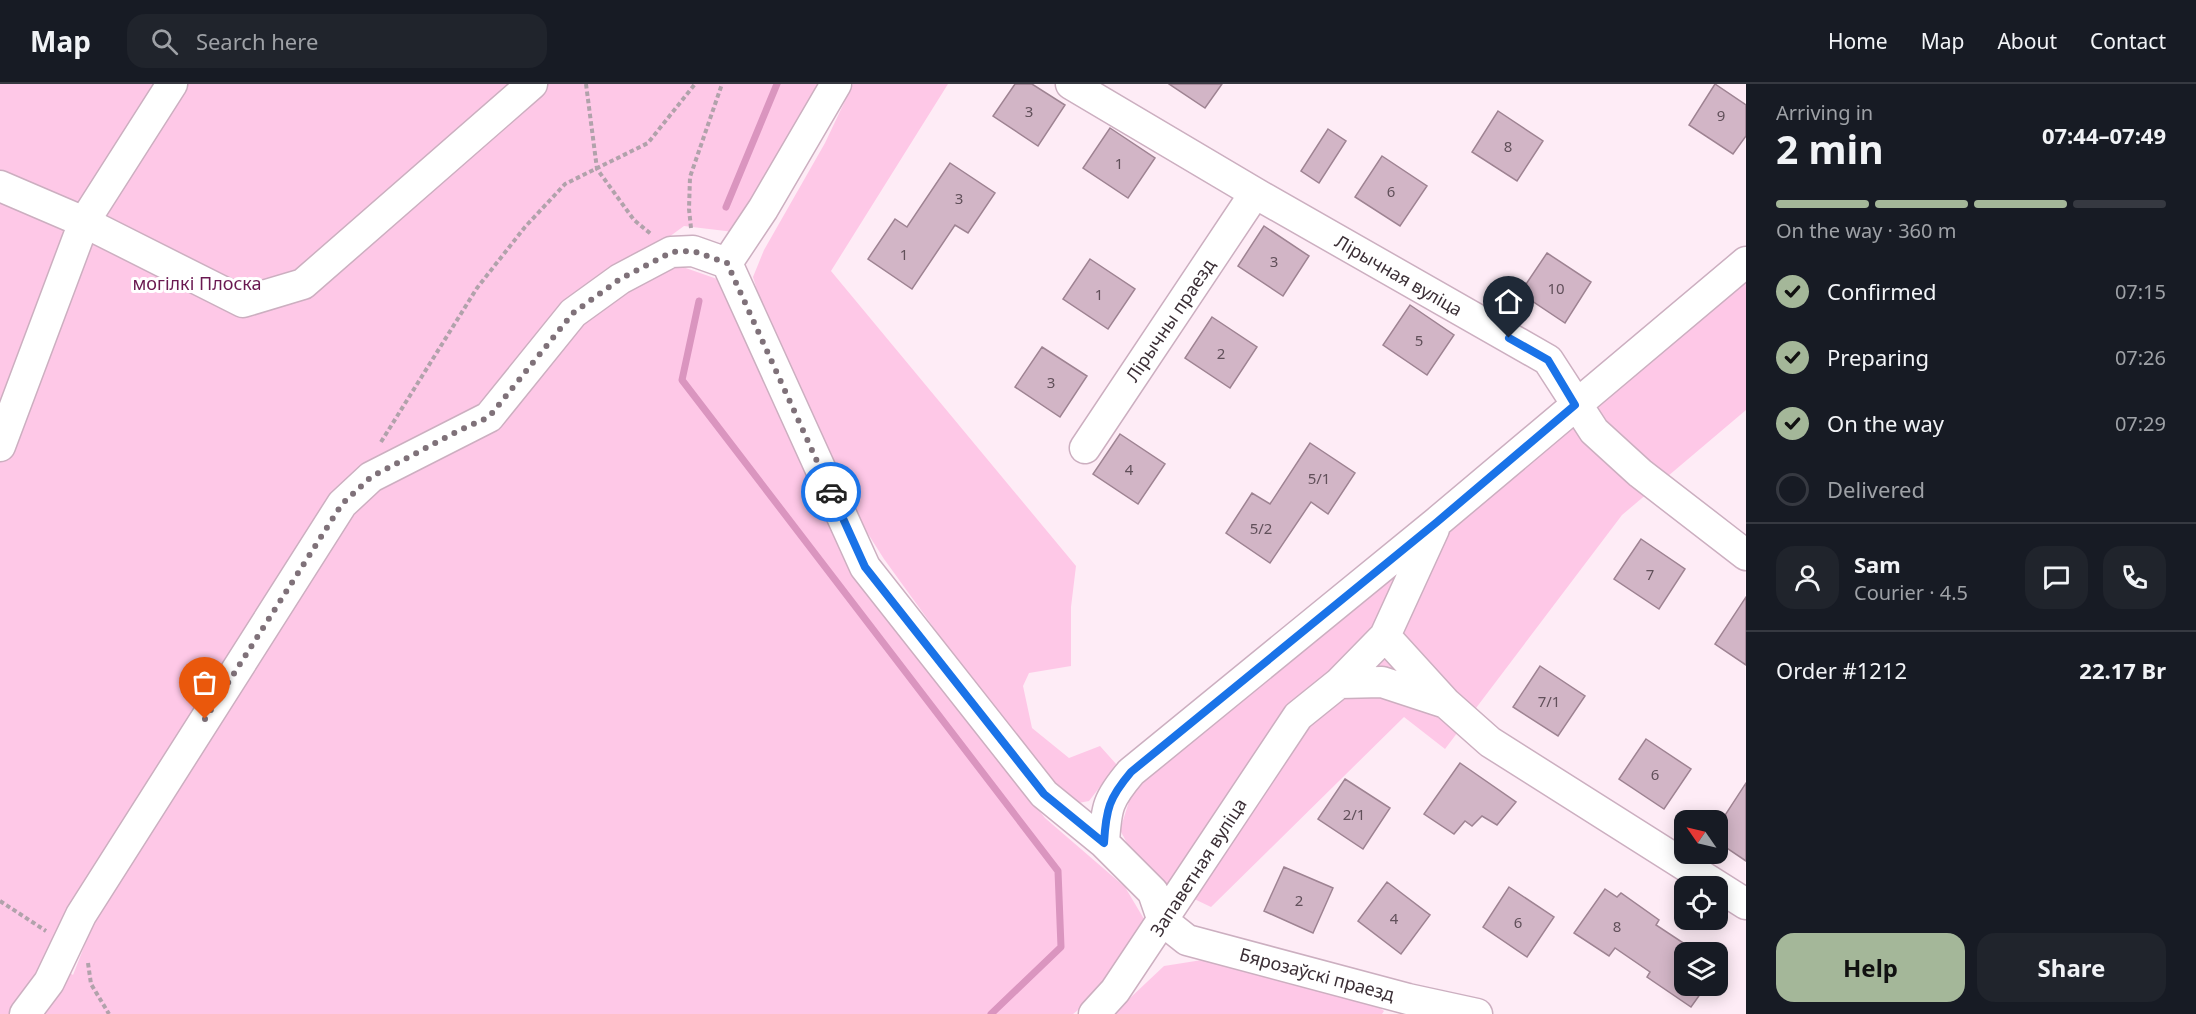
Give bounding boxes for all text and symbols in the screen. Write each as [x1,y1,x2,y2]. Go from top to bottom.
search box [127,14,547,68]
text: Map [30,22,91,60]
icon: search [148,25,181,58]
text: Search here [196,26,318,56]
text: Home [1828,27,1888,55]
text: Map [1921,27,1964,55]
text: About [1997,27,2057,55]
text: Contact [2090,27,2166,55]
text: Arriving in [1776,99,1873,126]
house number: 3 [1025,101,1033,121]
house number: 9 [1717,105,1725,125]
text: 07:44–07:49 [2042,120,2166,150]
text: 2 min [1776,122,1883,175]
house number: 8 [1504,136,1512,156]
house number: 1 [1115,153,1123,173]
house number: 6 [1387,181,1395,201]
house number: 3 [955,188,963,208]
text: On the way · 360 m [1776,217,1956,244]
street label: Лірычная вуліца [1331,229,1467,321]
house number: 1 [900,244,908,264]
house number: 3 [1270,251,1278,271]
street label: Лірычны праезд [1120,254,1220,386]
park label: могілкі Плоска [132,271,262,295]
icon: check [1776,275,1809,308]
pin [1483,276,1534,338]
text: Confirmed [1827,276,1937,306]
house number: 10 [1547,278,1565,298]
text: 07:15 [2115,278,2166,305]
house number: 1 [1095,284,1103,304]
icon: home [1492,285,1525,318]
house number: 5 [1415,330,1423,350]
icon: check [1776,341,1809,374]
text: Preparing [1827,342,1929,372]
house number: 2 [1217,343,1225,363]
text: 07:26 [2115,344,2166,371]
house number: 3 [1047,372,1055,392]
icon: check [1776,407,1809,440]
text: On the way [1827,408,1944,438]
text: 07:29 [2115,410,2166,437]
house number: 4 [1125,459,1134,479]
courier [801,462,861,522]
house number: 5/1 [1308,468,1330,488]
text: Delivered [1827,474,1925,504]
icon: car [815,476,848,509]
house number: 5/2 [1250,518,1272,538]
button: person [1776,546,1839,609]
button: chat [2025,546,2088,609]
button: phone [2103,546,2166,609]
text: Sam [1854,549,1901,579]
house number: 7 [1646,564,1654,584]
text: Courier · 4.5 [1854,579,1968,606]
text: Order #1212 [1776,655,1907,685]
text: 22.17 Br [2079,655,2166,685]
pin [179,657,230,719]
icon: bag [188,666,221,699]
house number: 7/1 [1538,691,1560,711]
house number: 6 [1651,764,1659,784]
street label: Запаветная вуліца [1144,793,1252,941]
house number: 2/1 [1343,804,1365,824]
north arrow [1674,810,1728,864]
map controls [1674,810,1728,996]
button: locate [1674,876,1728,930]
house number: 2 [1295,890,1303,910]
house number: 4 [1390,908,1399,928]
house number: 6 [1514,912,1522,932]
house number: 8 [1613,916,1621,936]
button: Help [1776,933,1965,1002]
button: Share [1977,933,2166,1002]
street label: Бярозаўскі праезд [1237,942,1397,1006]
button: layers [1674,942,1728,996]

